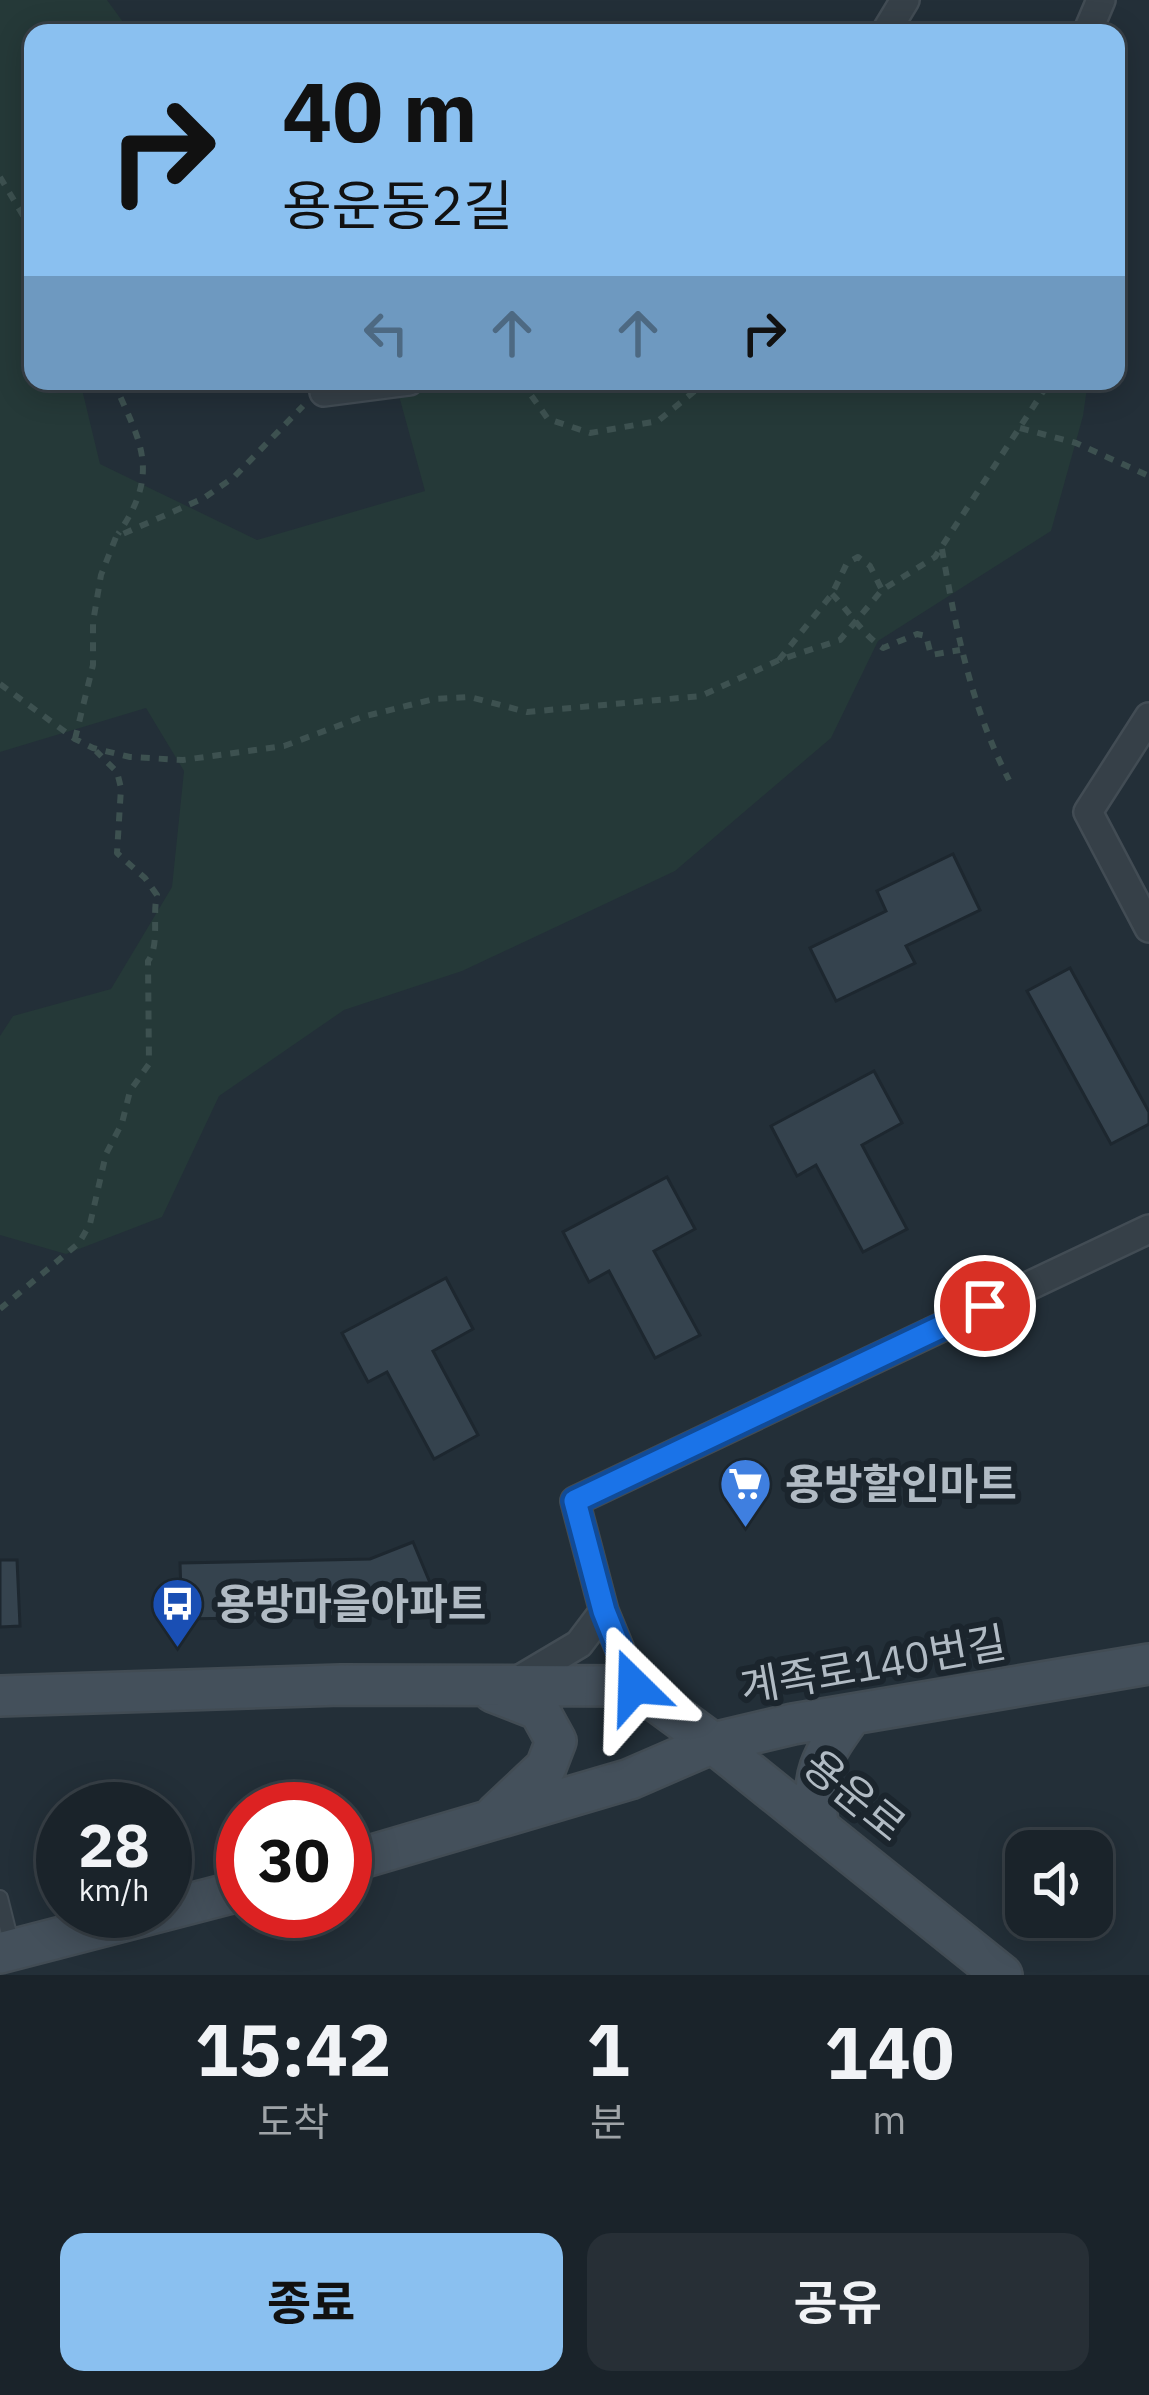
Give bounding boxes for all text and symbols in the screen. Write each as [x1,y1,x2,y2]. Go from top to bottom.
text: 40 m [282,56,478,165]
icon: right [84,72,240,228]
text: 용운동2길 [282,170,513,240]
icon: left [353,300,419,366]
icon: ahead [479,300,545,366]
icon: ahead [605,300,671,366]
icon: right [731,300,797,366]
pin [934,1255,1036,1357]
icon: arrive [952,1273,1018,1339]
supermarket icon: 용방할인마트 [718,1455,774,1529]
place label: 용방할인마트 [785,1456,1017,1511]
bus stop icon: 용방마을아파트 [149,1575,205,1649]
place label: 용방마을아파트 [216,1576,486,1631]
street label: 계족로140번길 [736,1614,1010,1714]
position arrow [571,1623,697,1749]
street label: 용운로 [793,1737,917,1853]
speed limit sign: 30 [216,1782,372,1938]
text: 28 [78,1805,150,1884]
map controls [1005,1830,1113,1938]
button: sound [1005,1830,1113,1938]
text: km/h [79,1870,149,1909]
text: 15:42 [195,2002,391,2096]
text: 1 [586,2002,630,2096]
text: 140 [824,2005,954,2099]
text: m [872,2094,906,2145]
text: 도착 [257,2096,329,2147]
text: 분 [590,2096,626,2147]
button: 종료 [60,2233,563,2371]
button: 공유 [587,2233,1089,2371]

